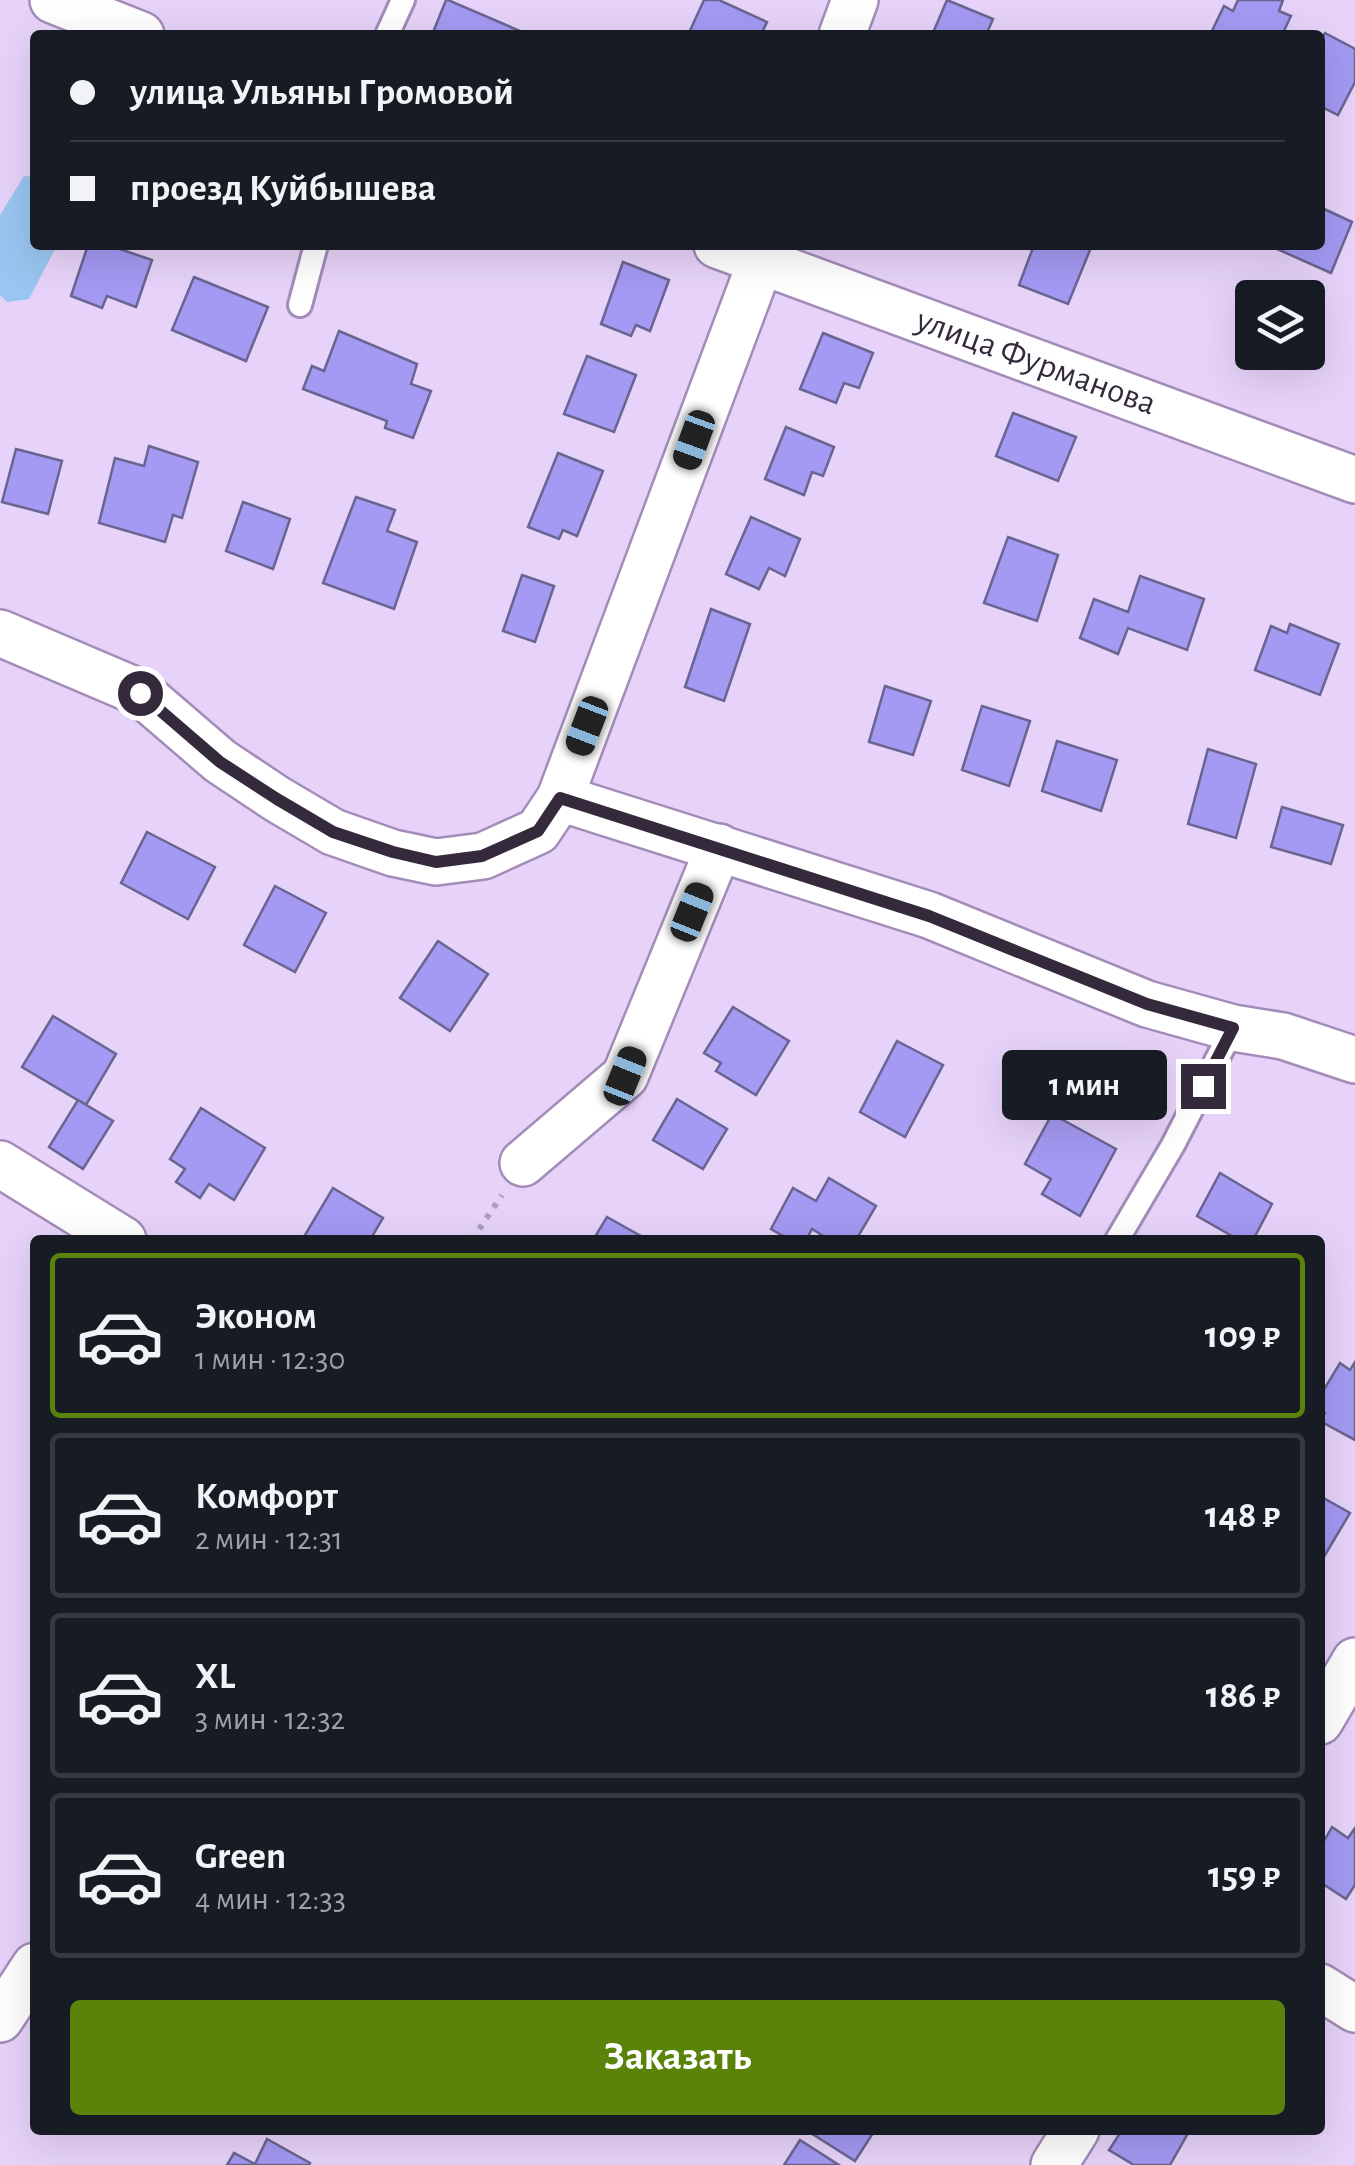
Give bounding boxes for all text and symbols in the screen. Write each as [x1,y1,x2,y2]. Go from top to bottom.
text: улица Ульяны Громовой [130,74,514,112]
text: проезд Куйбышева [130,170,436,208]
map controls [1235,280,1325,370]
button: layers [1235,280,1325,370]
street label: улица Фурманова [911,302,1161,422]
car [670,407,718,473]
route start [118,671,163,716]
car [562,693,612,759]
car [667,879,717,945]
car [600,1043,650,1109]
callout: 1 мин [1003,1051,1168,1121]
route end [1181,1064,1226,1109]
text: 1 мин [1049,1069,1120,1101]
icon: car [75,1291,165,1381]
text: Эконом [195,1298,317,1336]
text: 109 ₽ [1205,1317,1280,1355]
text: 1 мин · 12:30 [195,1343,345,1375]
icon: car [75,1471,165,1561]
text: Комфорт [195,1478,338,1516]
text: 148 ₽ [1205,1497,1280,1535]
text: 2 мин · 12:31 [195,1523,343,1555]
icon: car [75,1651,165,1741]
text: XL [195,1658,235,1696]
text: 186 ₽ [1206,1677,1280,1715]
text: 3 мин · 12:32 [195,1703,345,1735]
icon: car [75,1831,165,1921]
text: Green [195,1838,286,1876]
text: 159 ₽ [1208,1857,1280,1895]
text: 4 мин · 12:33 [195,1883,346,1915]
button: Заказать [70,2000,1285,2115]

